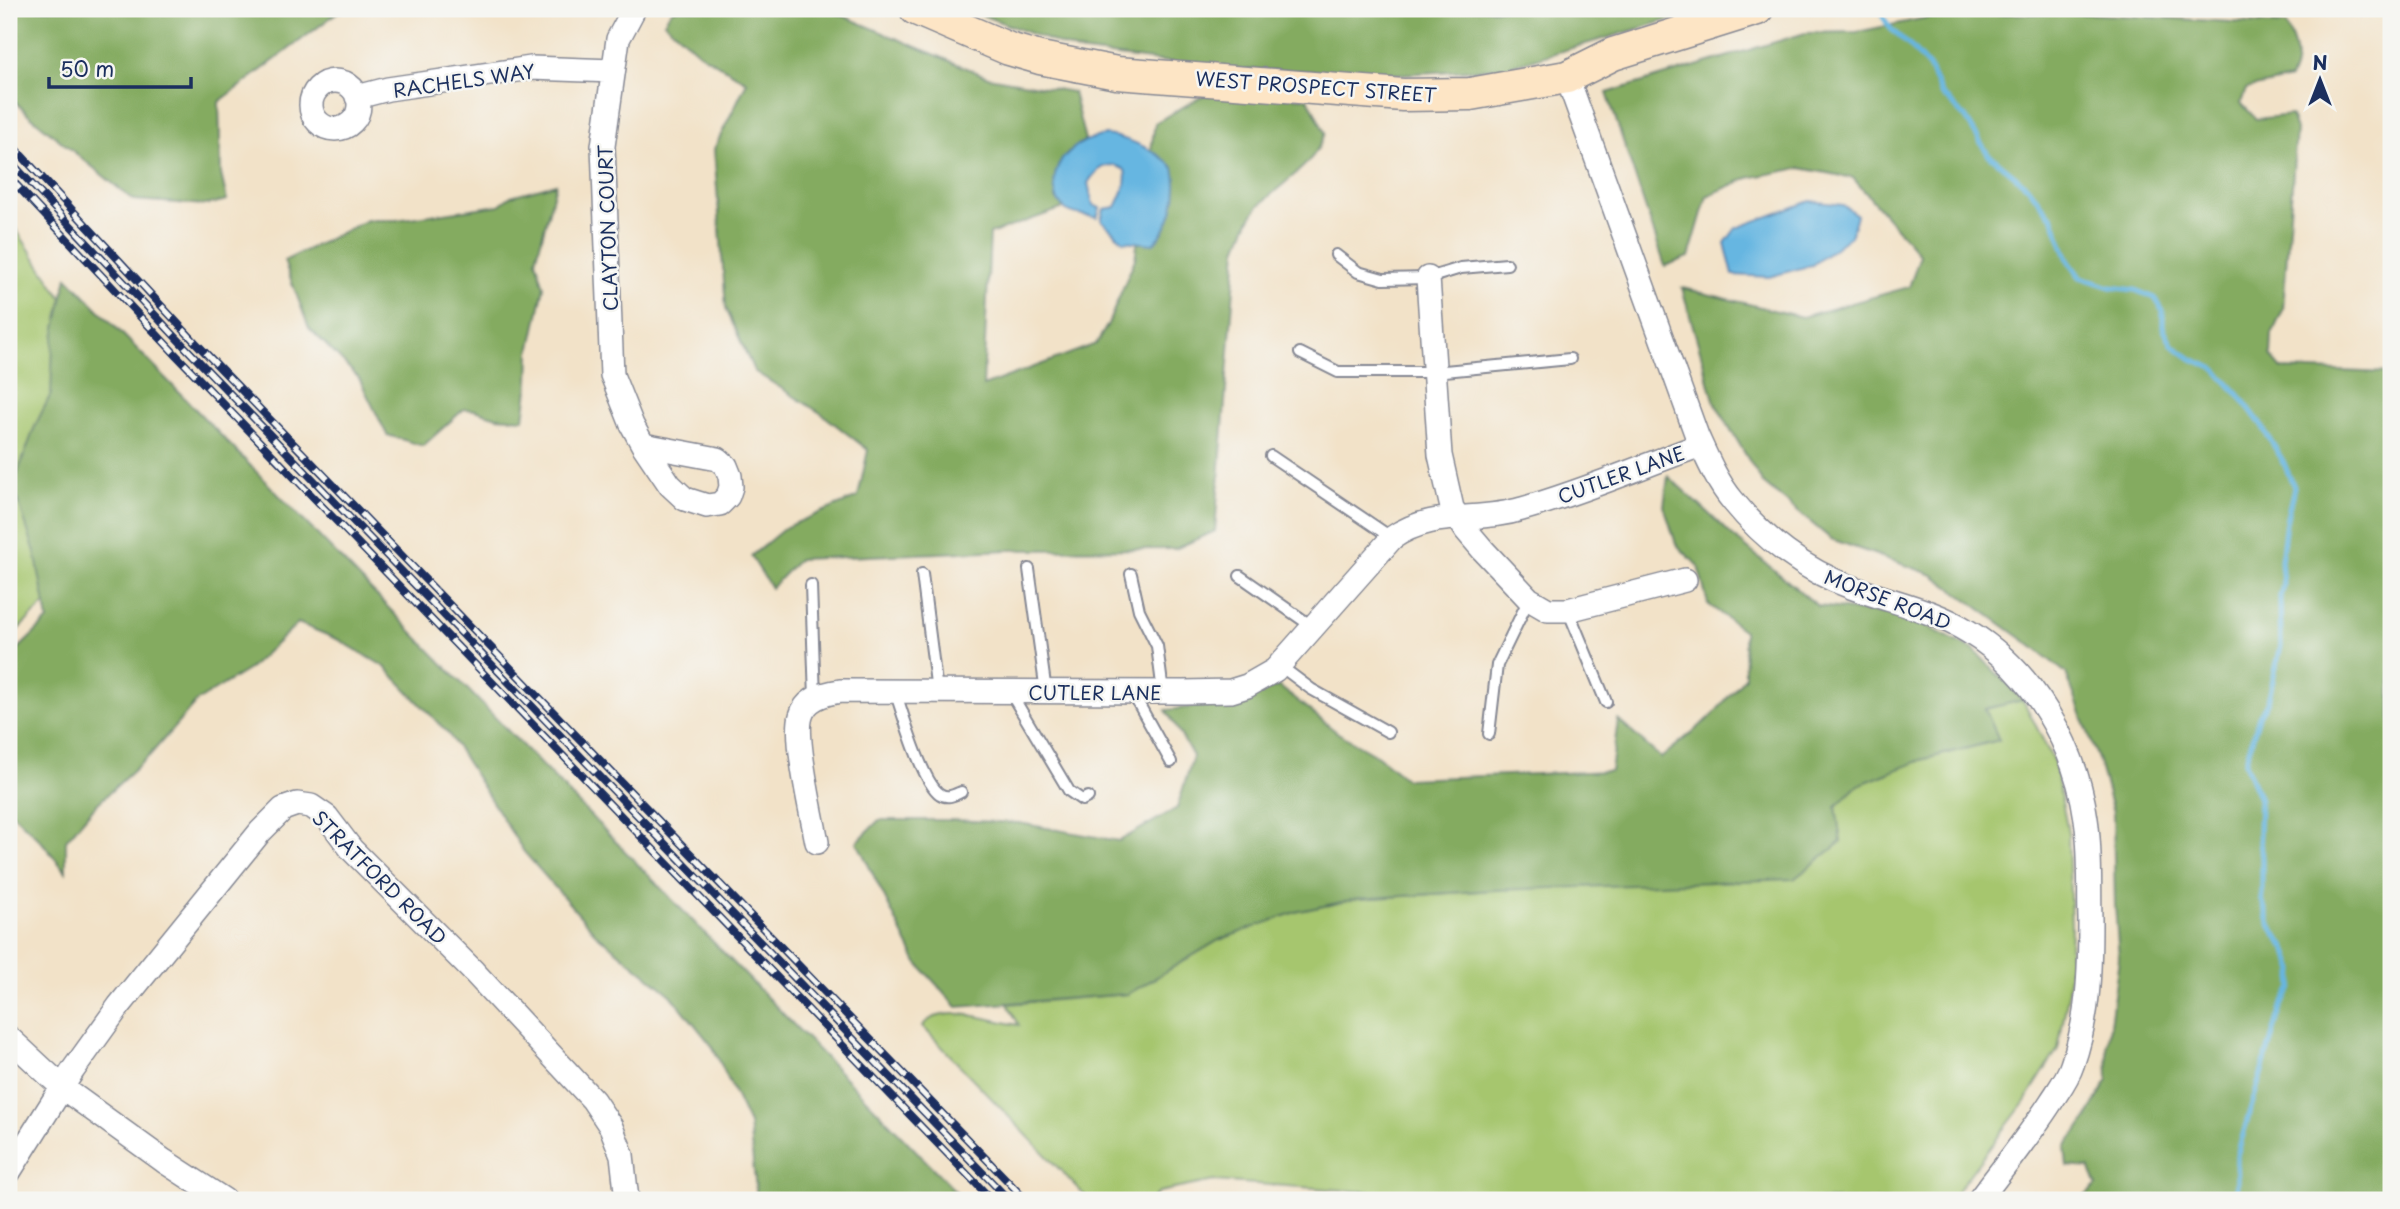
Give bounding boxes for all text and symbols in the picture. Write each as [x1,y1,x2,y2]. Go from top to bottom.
scale bar [49,46,191,90]
north arrow [2284,46,2354,116]
text: N [2312,48,2328,76]
text: 50 m [60,52,114,84]
street label: RACHELS WAY [391,56,537,104]
street label: WEST PROSPECT STREET [1195,64,1438,108]
street label: CLAYTON COURT [590,144,624,312]
street label: CUTLER LANE [1554,438,1688,510]
street label: MORSE ROAD [1821,562,1955,636]
street label: CUTLER LANE [1028,678,1162,706]
street label: STRATFORD ROAD [306,803,454,951]

